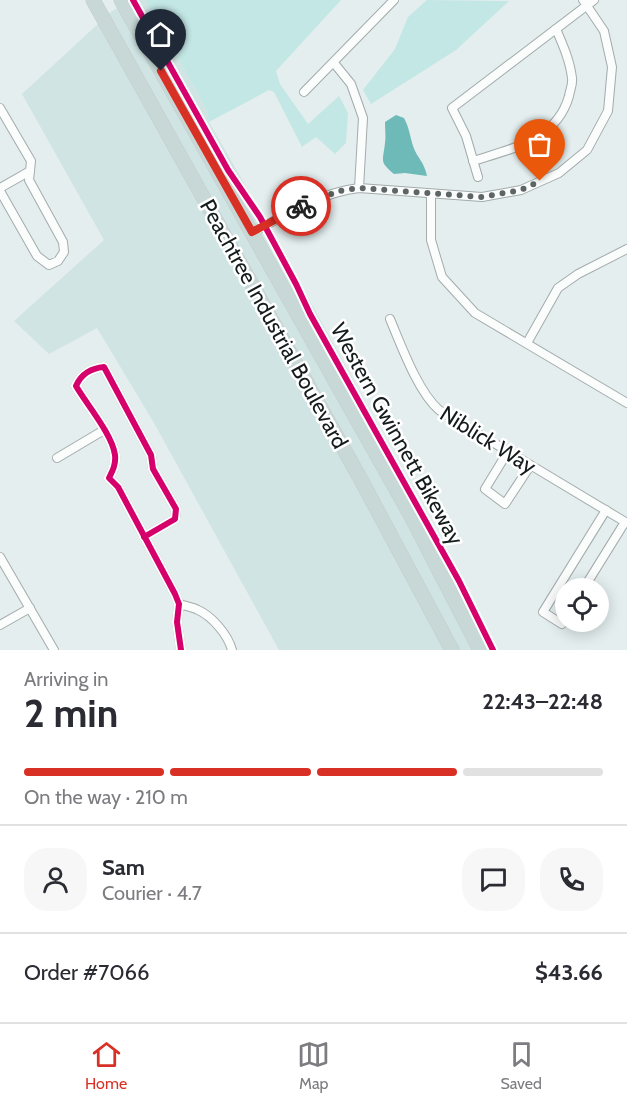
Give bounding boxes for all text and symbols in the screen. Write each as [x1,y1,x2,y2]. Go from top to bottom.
pin [135,9,186,71]
icon: home [144,18,177,51]
pin [514,119,565,181]
icon: bag [523,128,556,161]
courier [271,176,331,236]
icon: bike [285,190,318,223]
street label: Peachtree Industrial Boulevard [194,195,354,453]
street label: Western Gwinnett Bikeway [325,318,469,550]
street label: Niblick Way [435,400,541,480]
map controls [555,578,609,632]
button: locate [555,578,609,632]
text: Arriving in [24,667,108,691]
text: 22:43–22:48 [482,688,603,715]
text: 2 min [24,689,118,737]
text: On the way · 210 m [24,785,188,809]
button: person [24,848,87,911]
button: chat [462,848,525,911]
button: phone [540,848,603,911]
text: Sam [102,854,145,881]
text: Courier · 4.7 [102,881,202,905]
text: Order #7066 [24,959,150,986]
text: $43.66 [535,959,603,986]
tab: Home [85,1038,127,1093]
tab: Map [297,1038,330,1093]
tab: Saved [500,1038,542,1093]

